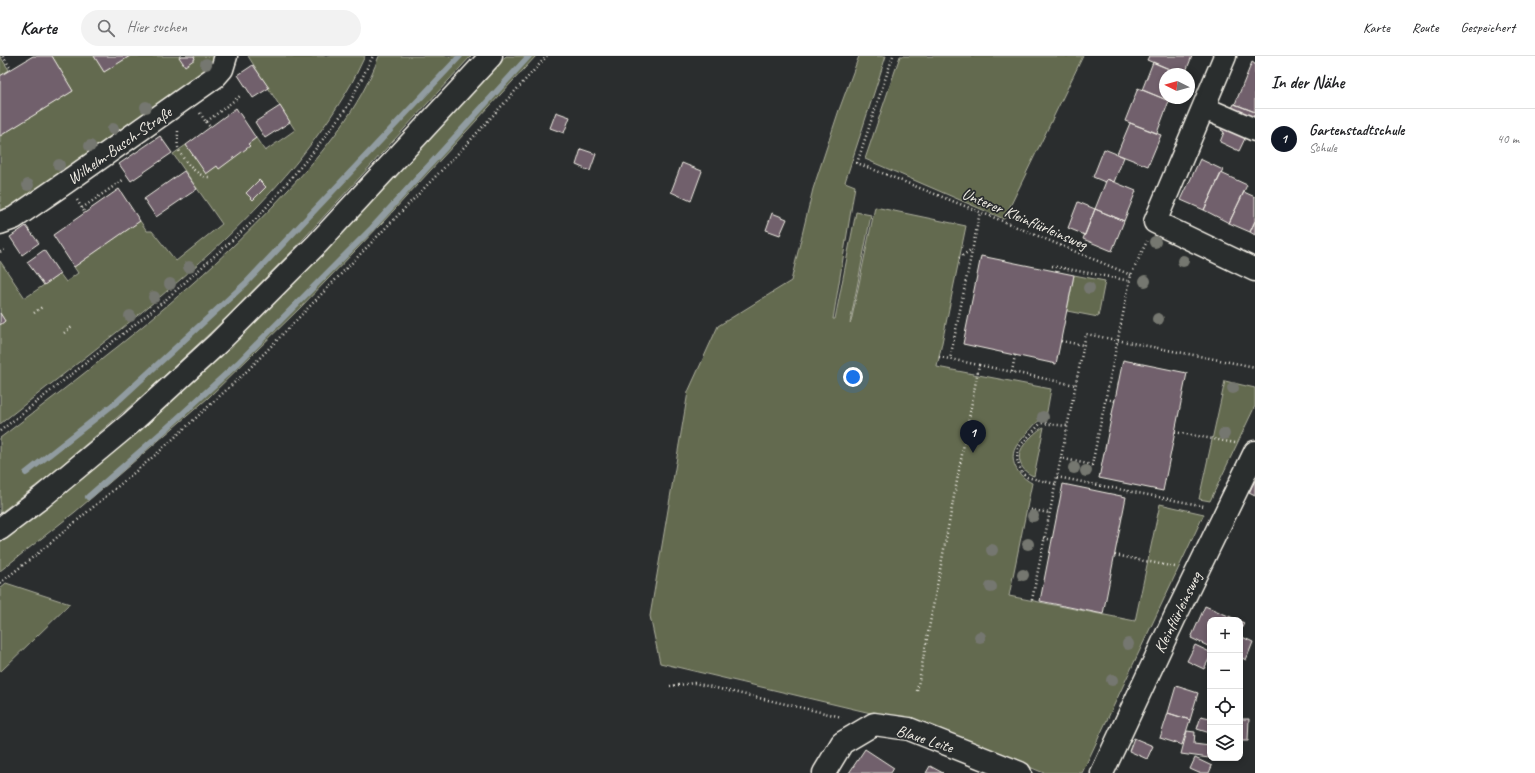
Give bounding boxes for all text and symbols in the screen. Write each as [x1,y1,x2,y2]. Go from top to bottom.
search box [81,10,361,46]
text: Karte [20,16,57,40]
icon: search [95,17,117,39]
text: Hier suchen [127,18,187,37]
text: Karte [1363,19,1390,36]
text: Route [1412,19,1438,36]
text: Gespeichert [1460,19,1515,36]
north arrow [1159,68,1195,104]
text: In der Nähe [1271,72,1344,93]
street label: Wilhelm-Busch-Straße [64,101,177,189]
text: Gartenstadtschule [1309,121,1404,140]
text: 1 [1281,131,1287,147]
text: 40 m [1497,131,1519,147]
text: Schule [1309,140,1337,156]
street label: Unterer Kleinflürleinsweg [959,184,1091,255]
your location [843,367,863,387]
pin: 1 [960,420,986,453]
street label: Kleinflürleinsweg [1150,567,1207,656]
map controls [1207,617,1243,761]
button: + [1207,617,1243,653]
button: − [1207,653,1243,689]
button: locate [1207,689,1243,725]
street label: Blaue Leite [894,720,957,758]
button: layers [1207,725,1243,761]

